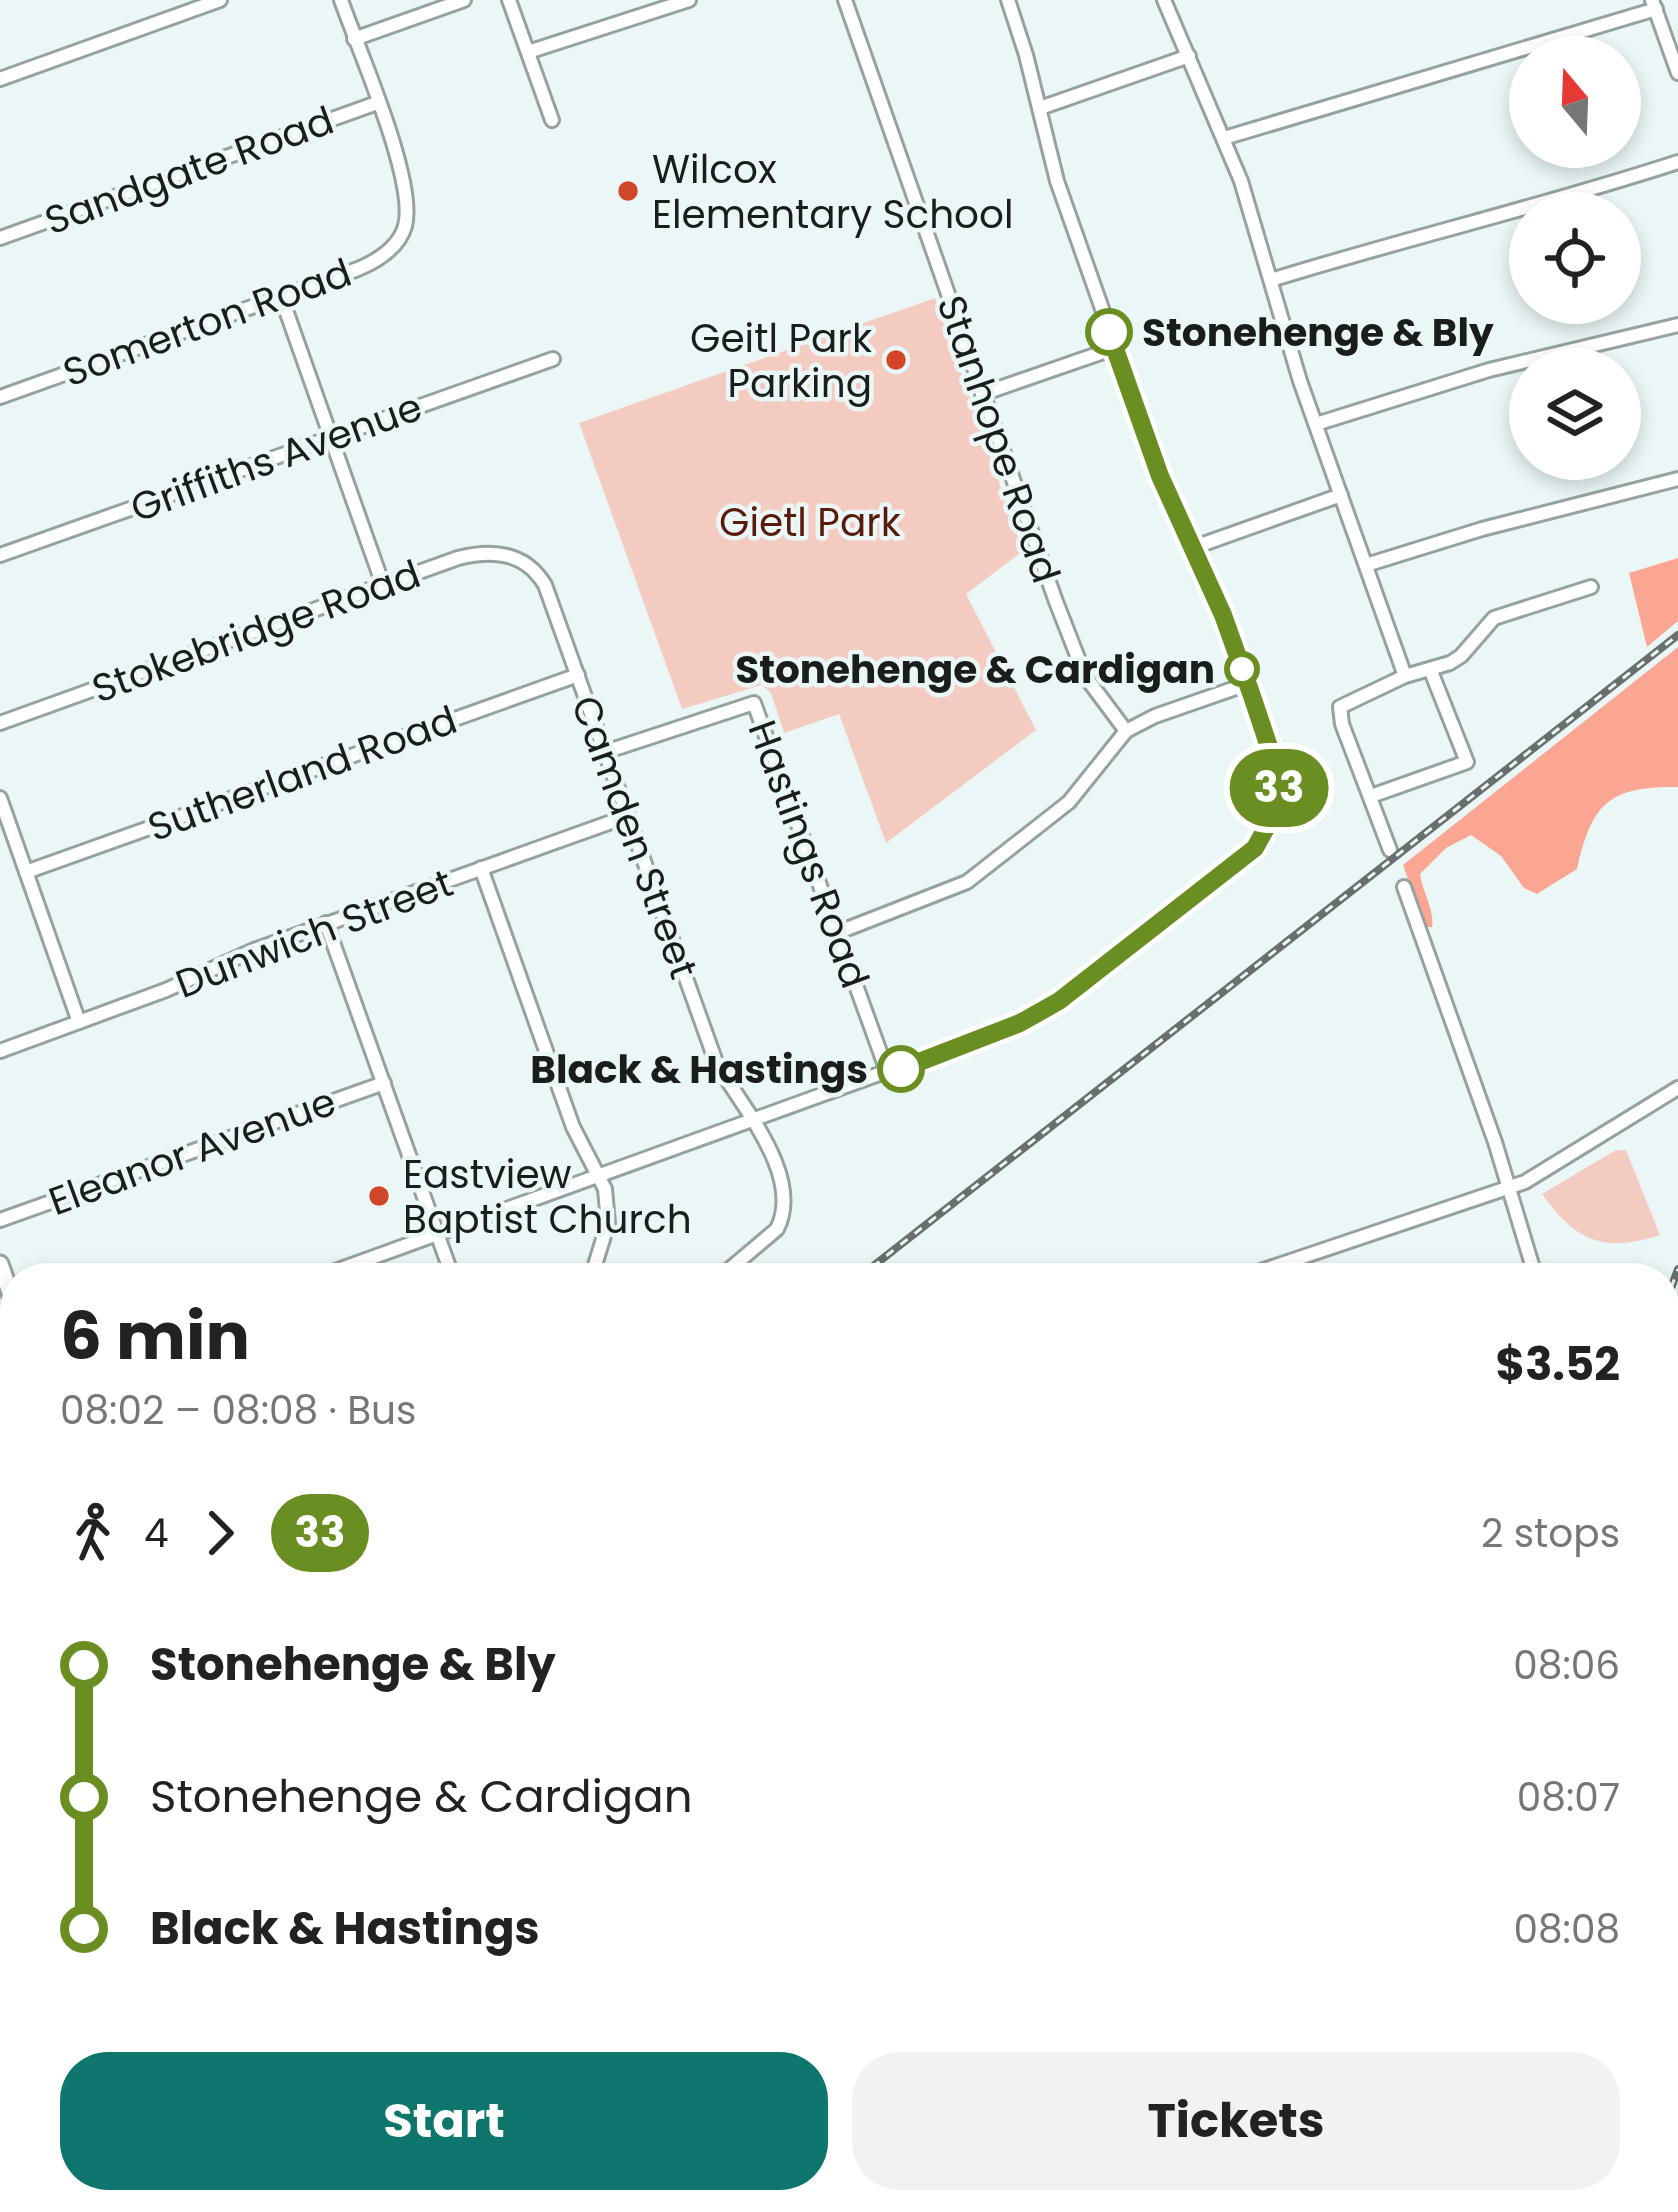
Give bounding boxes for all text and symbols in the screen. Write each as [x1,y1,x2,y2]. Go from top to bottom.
north arrow [1509,36,1641,168]
map controls [1509,36,1641,480]
street label: Sandgate Road [37,93,341,248]
place label: Wilcox Elementary School [652,142,1014,242]
marker: Wilcox Elementary School [615,178,641,204]
button: locate [1509,192,1641,324]
street label: Somerton Road [56,245,359,400]
street label: Stanhope Road [924,288,1073,590]
place label: Stonehenge & Bly [1142,305,1494,360]
marker: Stonehenge & Bly [1087,310,1131,354]
place label: Geitl Park Parking [690,311,872,411]
marker: Geitl Park Parking [883,347,909,373]
button: layers [1509,348,1641,480]
street label: Griffiths Avenue [123,379,429,536]
park label: Gietl Park [719,495,901,550]
street label: Stokebridge Road [84,547,428,716]
place label: Stonehenge & Cardigan [735,642,1215,697]
marker: Stonehenge & Cardigan [1226,653,1258,685]
street label: Camden Street [558,688,711,986]
street label: Sutherland Road [140,692,464,855]
street label: Hastings Road [735,713,882,996]
line badge: 33 [1225,749,1333,827]
text: 33 [1254,758,1304,817]
street label: Dunwich Street [168,855,460,1012]
place label: Black & Hastings [530,1042,868,1097]
marker: Black & Hastings [879,1047,923,1091]
street label: Eleanor Avenue [41,1074,343,1229]
place label: Eastview Baptist Church [403,1147,692,1247]
marker: Eastview Baptist Church [366,1183,392,1209]
text: 6 min [60,1290,250,1382]
text: $3.52 [1496,1333,1620,1396]
text: 08:02 – 08:08 · Bus [60,1383,416,1438]
icon: walk [60,1500,126,1566]
icon: forward [187,1500,253,1566]
text: 33 [295,1503,345,1562]
text: 4 [144,1506,169,1561]
text: 2 stops [1481,1506,1620,1561]
text: Stonehenge & Bly [150,1633,556,1696]
text: 08:06 [1513,1638,1620,1693]
text: Stonehenge & Cardigan [150,1765,692,1828]
text: 08:07 [1517,1770,1620,1825]
text: Black & Hastings [150,1897,540,1960]
text: 08:08 [1513,1902,1620,1957]
button: Start [60,2052,828,2190]
button: Tickets [852,2052,1620,2190]

